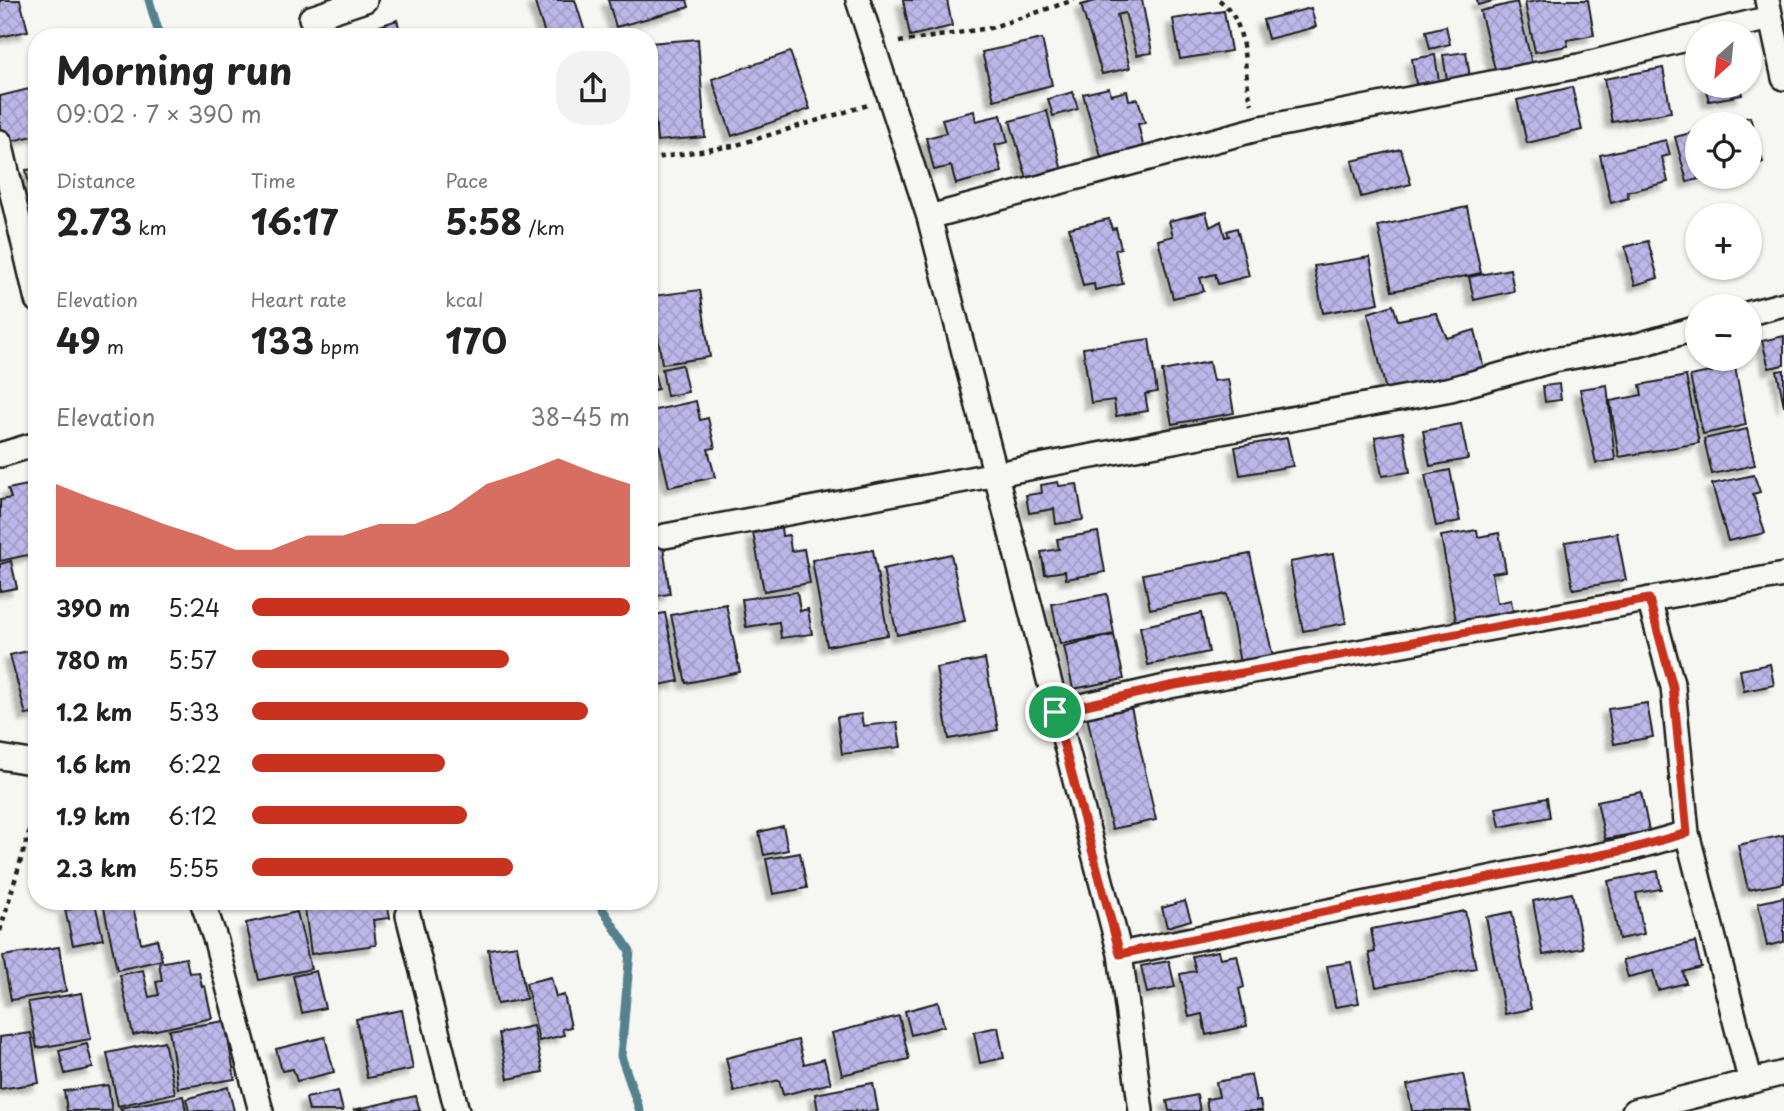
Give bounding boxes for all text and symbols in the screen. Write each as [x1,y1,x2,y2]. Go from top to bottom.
north arrow [1685,21,1762,98]
map controls [1685,21,1762,371]
text: Morning run [56,41,292,98]
button: share [556,51,630,125]
text: 09:02 · 7 × 390 m [56,96,262,131]
button: locate [1685,112,1762,189]
text: Distance [56,166,136,194]
text: Time [251,166,296,194]
text: Pace [445,166,488,194]
text: 2.73 [56,194,132,247]
text: 16:17 [251,194,338,247]
text: 5:58 [445,194,522,247]
button: + [1685,203,1762,280]
text: km [132,213,167,241]
text: /km [522,213,565,241]
text: Elevation [56,285,138,313]
text: Heart rate [251,285,347,313]
text: kcal [445,285,483,313]
button: − [1685,294,1762,371]
text: 49 [56,313,101,366]
text: 133 [251,313,314,366]
text: 170 [445,313,507,366]
text: m [101,332,124,360]
text: bpm [314,332,360,360]
text: Elevation [56,399,155,434]
text: 38–45 m [531,399,630,434]
text: 390 m [56,590,130,625]
text: 5:24 [168,590,220,625]
text: 780 m [56,642,128,677]
text: 5:57 [168,642,217,677]
pin [1025,682,1085,742]
icon: arrive [1036,693,1074,731]
text: 1.2 km [56,694,132,729]
text: 5:33 [168,694,220,729]
text: 1.6 km [56,746,131,781]
text: 6:22 [168,746,222,781]
text: 1.9 km [56,798,130,833]
text: 6:12 [168,798,217,833]
text: 2.3 km [56,850,137,885]
text: 5:55 [168,850,219,885]

